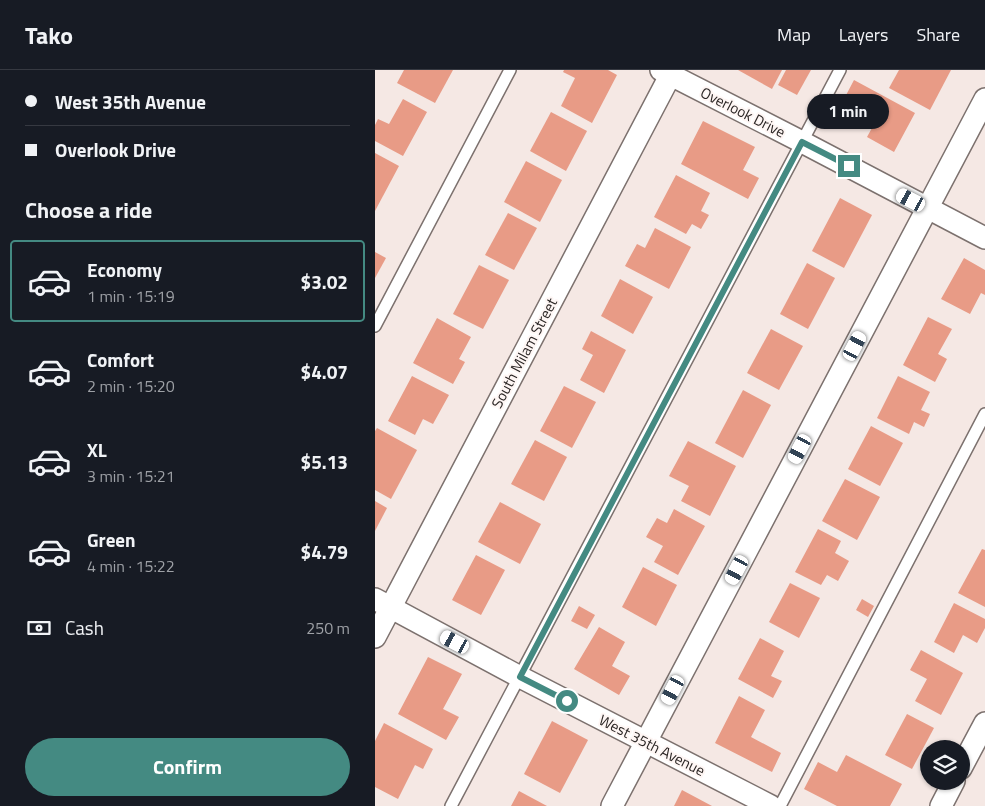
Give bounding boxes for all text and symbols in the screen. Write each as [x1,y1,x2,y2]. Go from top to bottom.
text: Tako [25,17,73,53]
text: Map [777,21,811,48]
text: Layers [839,21,888,48]
text: Share [916,21,960,48]
street label: Overlook Drive [697,81,789,143]
text: West 35th Avenue [55,87,206,116]
callout: 1 min [808,93,890,128]
text: 1 min [829,99,867,123]
text: Overlook Drive [55,135,176,164]
route end [838,155,860,177]
car [894,186,927,214]
text: Choose a ride [25,193,152,227]
text: Economy [87,255,162,284]
icon: car [27,259,72,304]
text: $3.02 [301,267,348,296]
text: 1 min · 15:19 [87,284,175,308]
street label: South Milam Street [485,293,563,412]
car [841,329,868,363]
text: Comfort [87,345,154,374]
icon: car [27,349,72,394]
text: $4.07 [301,357,348,386]
text: 2 min · 15:20 [87,374,175,398]
car [786,432,813,466]
text: XL [87,435,107,464]
icon: car [27,439,72,484]
text: $5.13 [301,447,348,476]
text: 3 min · 15:21 [87,464,175,488]
text: Green [87,525,136,554]
icon: car [27,529,72,574]
text: $4.79 [301,537,348,566]
car [723,553,750,587]
text: 4 min · 15:22 [87,554,175,578]
text: Cash [65,613,104,642]
icon: cash [25,614,53,642]
text: 250 m [306,616,350,640]
car [438,628,471,656]
car [659,673,686,707]
route start [556,690,578,712]
street label: West 35th Avenue [595,708,709,782]
button: Confirm [25,738,350,796]
map controls [920,740,970,790]
button: layers [920,740,970,790]

